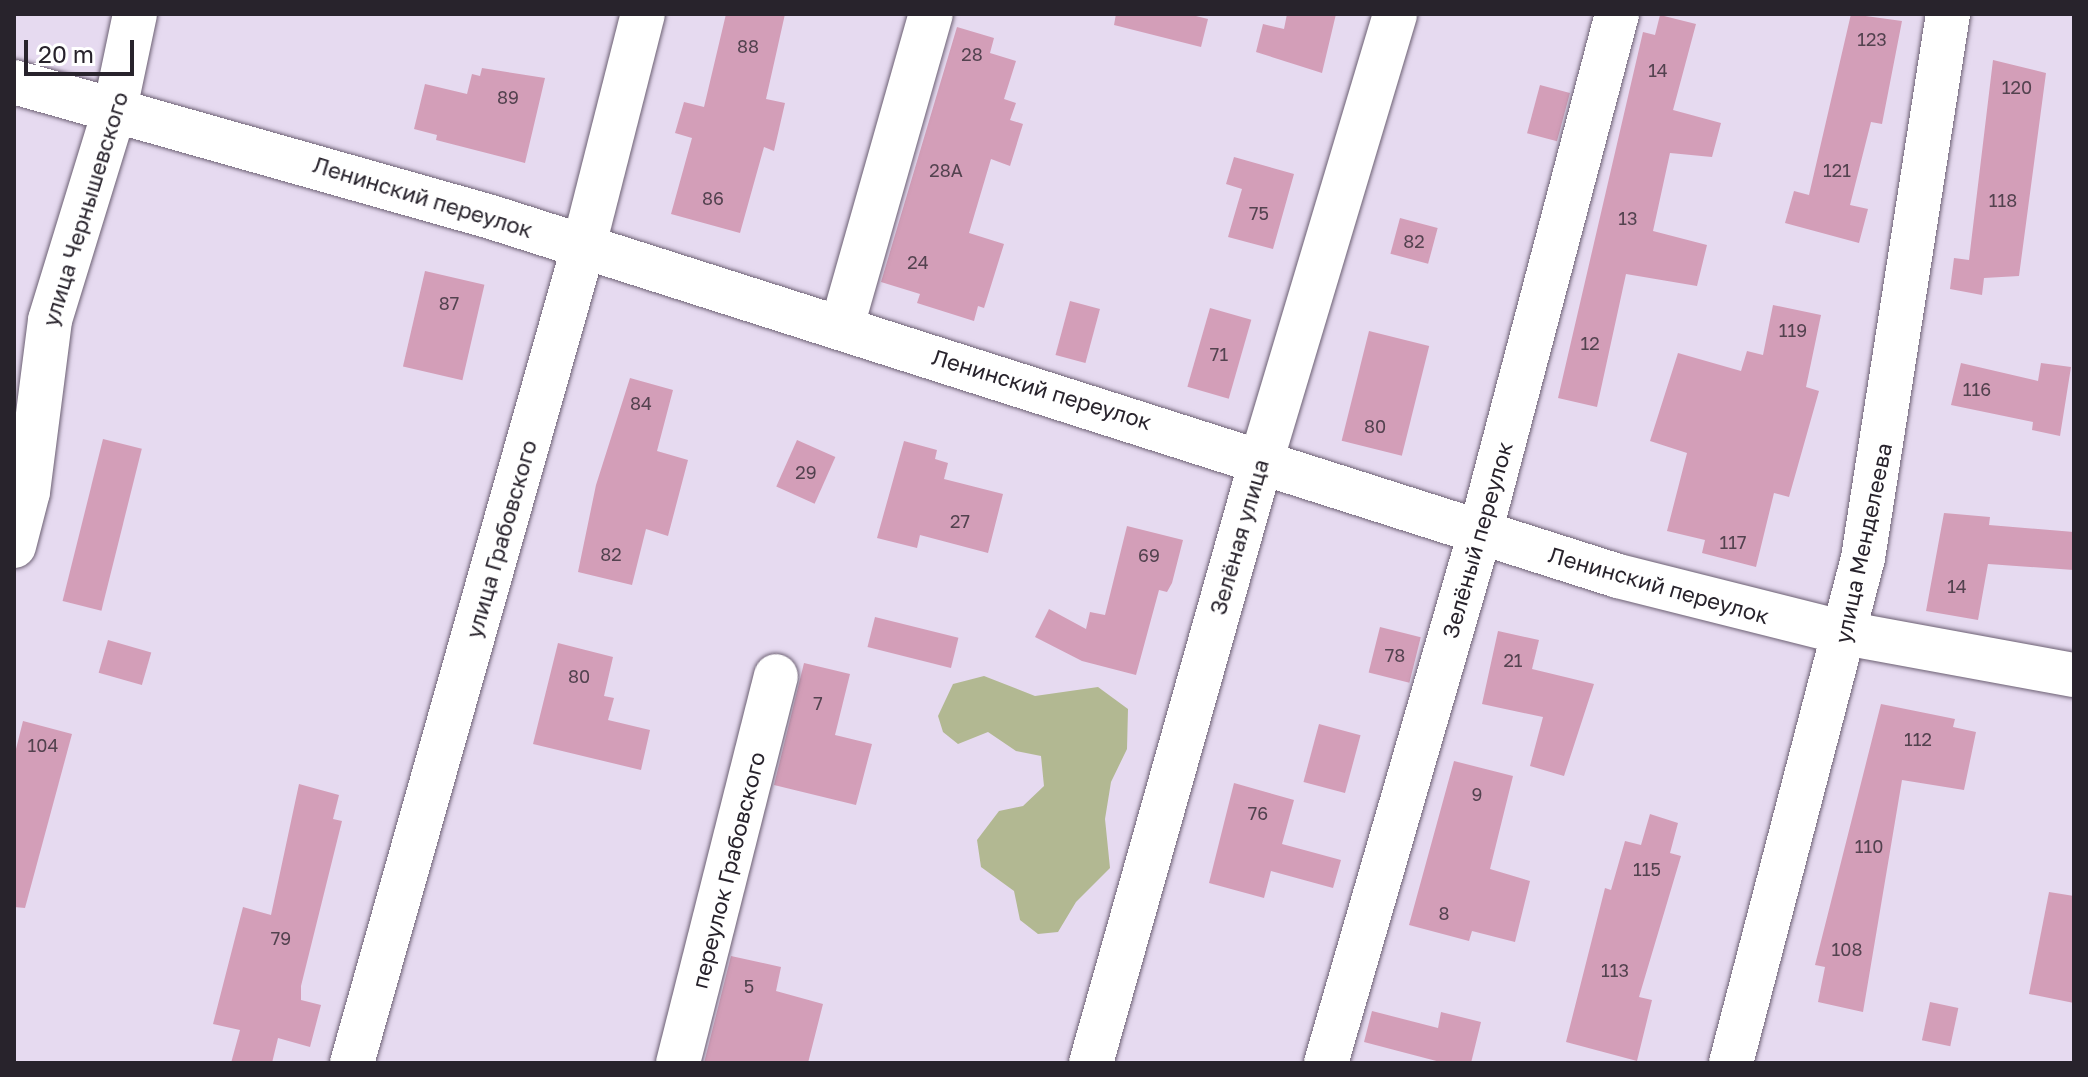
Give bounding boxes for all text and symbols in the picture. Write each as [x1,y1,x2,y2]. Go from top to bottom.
scale bar [28,24,138,74]
house number: 123 [1857,28,1887,50]
house number: 88 [737,35,759,57]
text: 20 m [38,39,94,68]
house number: 28 [961,43,983,65]
house number: 14 [1648,59,1668,81]
house number: 120 [2002,76,2032,98]
house number: 89 [497,86,519,108]
street label: улица Чернышевского [37,88,133,330]
street label: Ленинский переулок [310,151,536,243]
house number: 28А [929,159,963,181]
house number: 121 [1823,159,1851,181]
house number: 86 [702,187,724,209]
house number: 118 [1989,189,2017,211]
house number: 75 [1249,202,1269,224]
house number: 13 [1618,207,1638,229]
house number: 82 [1403,230,1425,252]
house number: 24 [907,251,929,273]
house number: 87 [439,292,459,314]
house number: 119 [1779,319,1807,341]
house number: 12 [1580,332,1600,354]
street label: Ленинский переулок [929,343,1155,435]
house number: 71 [1210,343,1228,365]
house number: 116 [1963,378,1991,400]
house number: 84 [630,392,652,414]
house number: 80 [1364,415,1386,437]
street label: улица Грабовского [460,437,542,641]
street label: Зелёный переулок [1436,439,1518,641]
street label: улица Менделеева [1829,440,1897,646]
street label: Зелёная улица [1204,456,1274,618]
house number: 29 [795,461,817,483]
house number: 27 [950,510,970,532]
house number: 117 [1720,531,1746,553]
street label: Ленинский переулок [1546,541,1772,629]
house number: 82 [600,543,622,565]
house number: 69 [1138,544,1160,566]
house number: 14 [1947,575,1967,597]
house number: 78 [1385,644,1405,666]
house number: 21 [1503,649,1523,671]
house number: 80 [568,665,590,687]
house number: 7 [813,692,823,714]
house number: 112 [1904,728,1932,750]
house number: 104 [28,734,58,756]
street label: переулок Грабовского [686,749,770,991]
house number: 9 [1472,783,1482,805]
house number: 76 [1248,802,1268,824]
house number: 110 [1855,835,1883,857]
house number: 115 [1633,858,1661,880]
house number: 8 [1439,902,1449,924]
house number: 79 [271,927,291,949]
house number: 108 [1832,938,1862,960]
house number: 113 [1601,959,1629,981]
house number: 5 [744,975,754,997]

